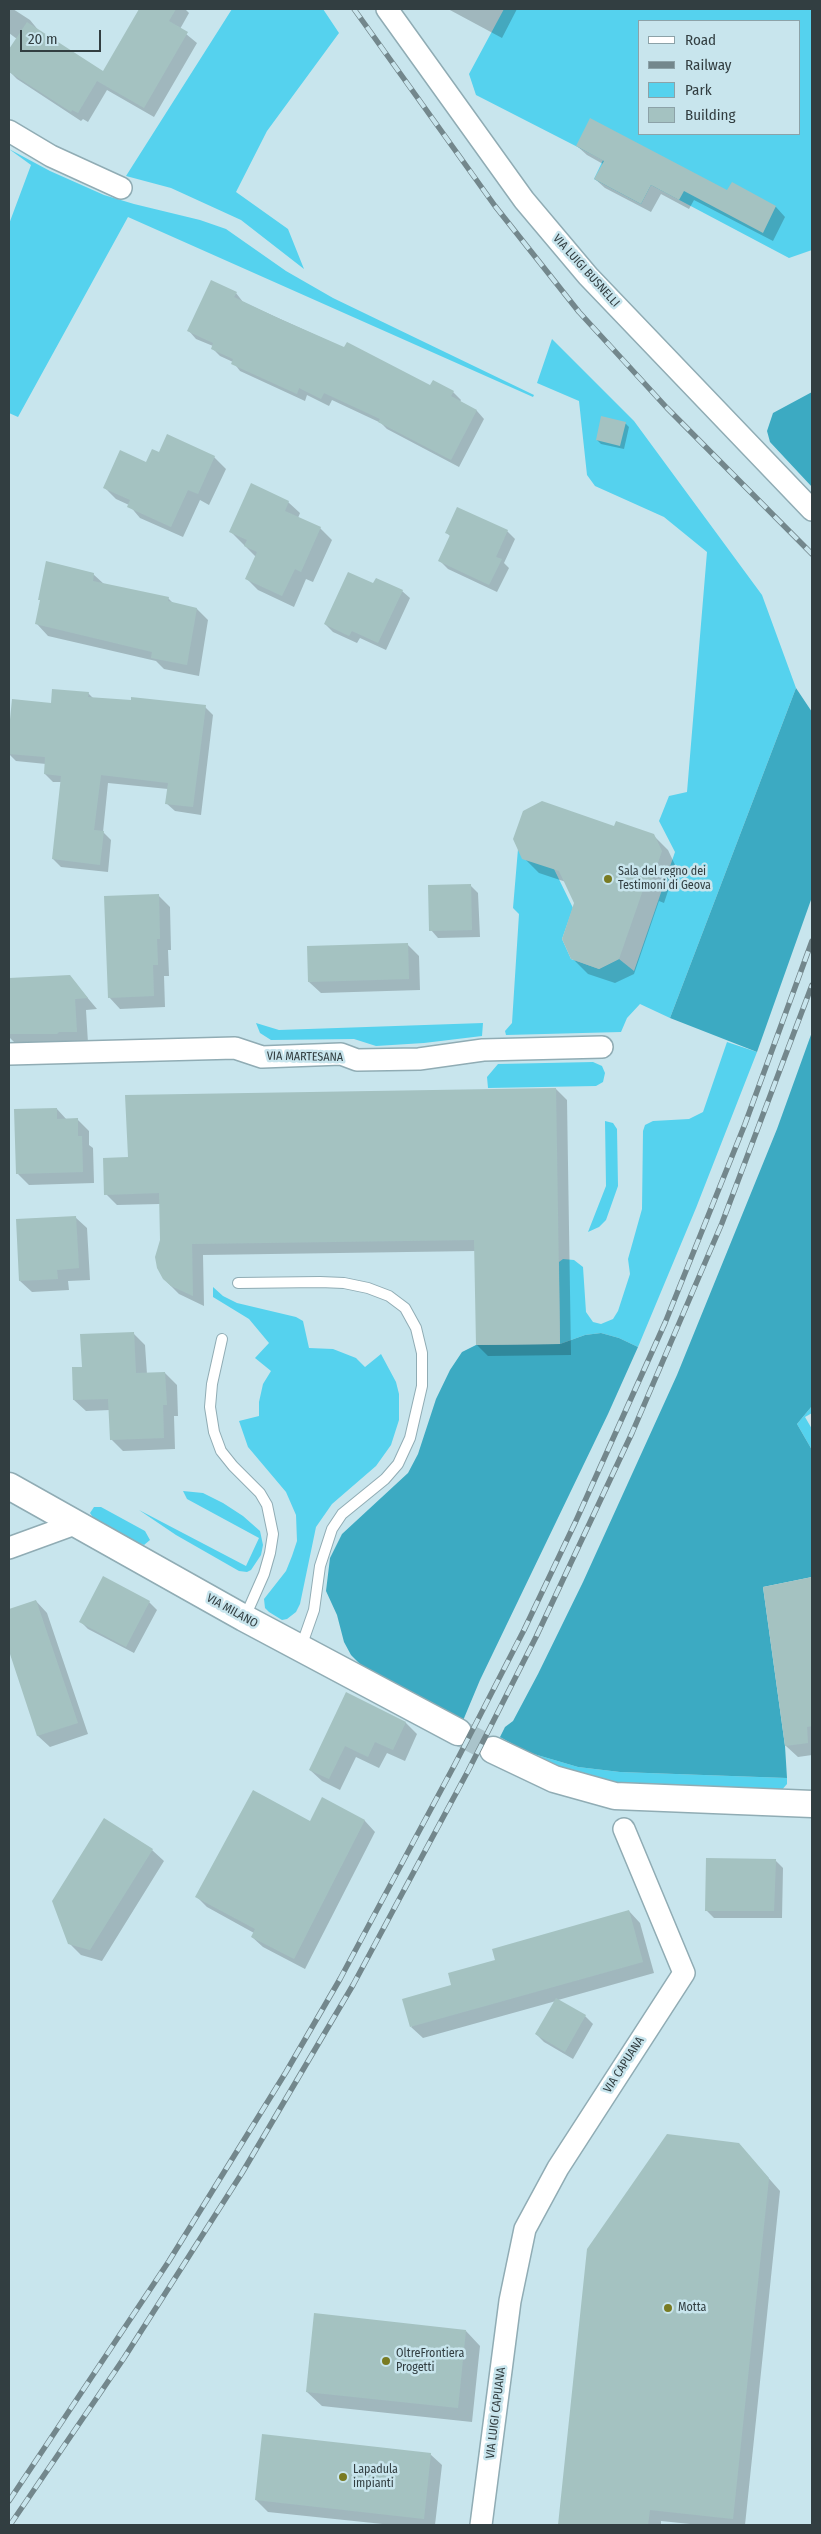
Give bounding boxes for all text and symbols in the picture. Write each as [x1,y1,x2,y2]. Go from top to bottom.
scale bar [22,20,104,52]
legend [638,20,801,135]
text: 20 m [28,30,58,48]
text: Road [685,31,716,49]
text: Railway [685,56,732,74]
text: Park [685,81,712,99]
text: Building [685,106,736,124]
street label: VIA LUIGI BUSNELLI [550,232,622,310]
place label: Sala del regno dei Testimoni di Geova [618,865,711,893]
marker: Sala del regno dei Testimoni di Geova [602,873,614,885]
street label: VIA MARTESANA [267,1049,343,1065]
street label: VIA MILANO [204,1591,260,1631]
street label: VIA CAPUANA [601,2034,647,2096]
place label: Motta [678,2301,706,2315]
marker: Motta [662,2302,674,2314]
place label: OltreFrontiera Progetti [396,2347,464,2375]
marker: OltreFrontiera Progetti [380,2355,392,2367]
street label: VIA LUIGI CAPUANA [483,2366,509,2460]
place label: Lapadula impianti [353,2463,398,2491]
marker: Lapadula impianti [337,2471,349,2483]

